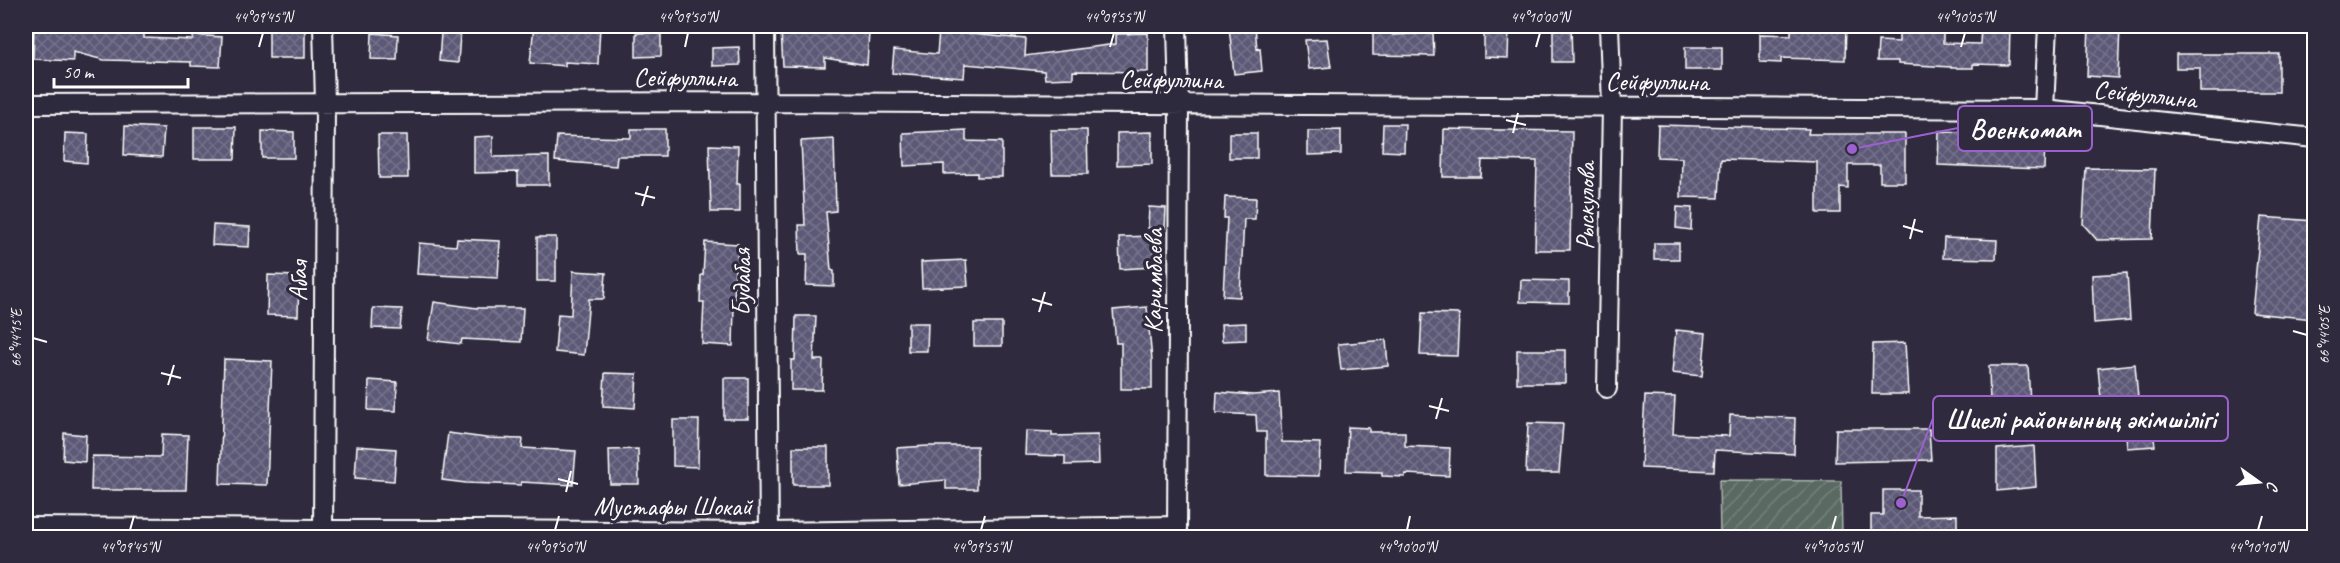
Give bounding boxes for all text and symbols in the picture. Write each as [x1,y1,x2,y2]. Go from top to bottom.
text: 44°09'45"N [233,8,296,27]
text: 44°09'50"N [658,8,721,27]
text: 44°09'55"N [1084,8,1147,27]
text: 44°10'00"N [1510,8,1573,27]
text: 44°10'05"N [1935,8,1998,27]
scale bar [54,51,188,89]
text: 50 m [63,61,96,83]
street label: Сейфуллина [633,61,739,94]
street label: Сейфуллина [1119,63,1225,96]
street label: Сейфуллина [1605,65,1711,98]
street label: Сейфуллина [2092,73,2200,117]
callout: Военкомат [1958,106,2092,151]
text: Военкомат [1970,112,2082,146]
street label: Рыскулова [1568,159,1603,250]
street label: Каримбаева [1137,227,1170,333]
street label: Будабая [725,246,758,316]
street label: Абая [282,259,315,301]
text: 66°44'05"E [2315,304,2334,364]
text: 66°44'15"E [7,307,26,367]
callout: Шиелі районының әкімшілігі [1933,396,2228,441]
text: Шиелі районының әкімшілігі [1946,402,2220,436]
north arrow [2229,452,2289,512]
text: С [2261,479,2283,494]
street label: Мустафы Шокай [594,490,754,523]
text: 44°09'45"N [100,538,163,557]
text: 44°09'50"N [525,538,588,557]
text: 44°09'55"N [951,538,1014,557]
text: 44°10'00"N [1377,538,1440,557]
text: 44°10'05"N [1802,538,1865,557]
text: 44°10'10"N [2228,538,2291,557]

